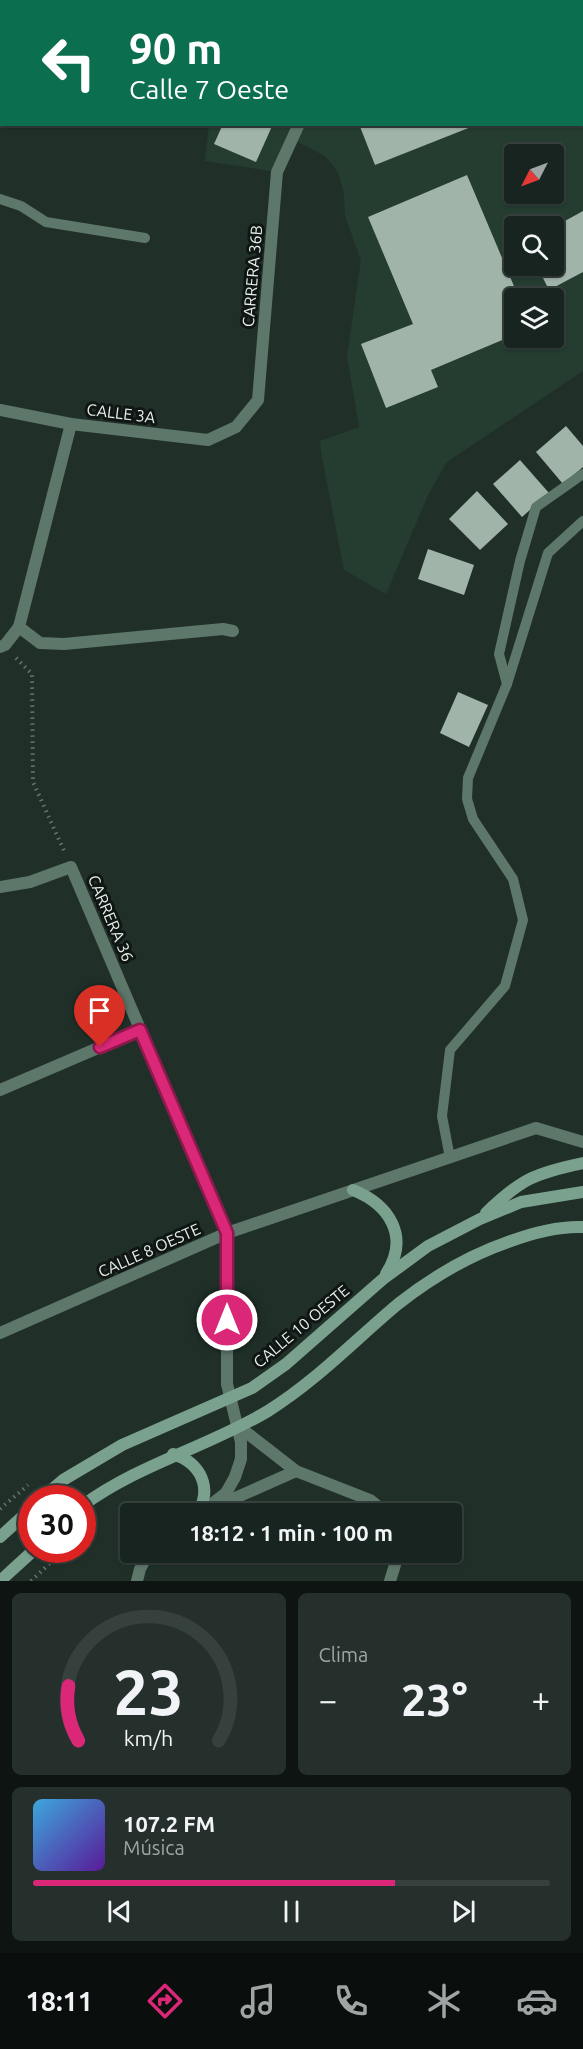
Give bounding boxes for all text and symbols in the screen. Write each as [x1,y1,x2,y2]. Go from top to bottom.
icon: left [30,24,108,102]
text: 90 m [129,25,223,72]
text: Calle 7 Oeste [129,74,289,104]
north arrow [504,144,564,204]
map controls [504,144,564,348]
button: search [504,216,564,276]
street label: CARRERA 36B [239,224,265,328]
button: layers [504,288,564,348]
street label: CALLE 3A [86,400,157,426]
street label: CARRERA 36 [85,872,137,964]
pin [74,985,125,1047]
icon: arrive [83,994,116,1027]
street label: CALLE 8 OESTE [95,1219,203,1281]
street label: CALLE 10 OESTE [250,1281,352,1371]
position arrow [195,1288,259,1352]
speed limit sign: 30 [18,1485,96,1563]
text: 18:12 · 1 min · 100 m [189,1520,393,1545]
text: Clima [319,1643,368,1666]
text: 23 [114,1657,184,1727]
text: 23° [401,1674,468,1725]
text: − [319,1681,337,1718]
text: + [531,1681,550,1718]
text: km/h [124,1726,173,1750]
text: 107.2 FM [123,1811,215,1836]
text: Música [123,1836,185,1859]
icon: previous [103,1895,136,1928]
icon: pause [275,1895,308,1928]
icon: next [447,1895,480,1928]
icon: directions [144,1980,186,2022]
icon: music [237,1980,279,2022]
icon: phone [330,1980,372,2022]
icon: climate [423,1980,465,2022]
icon: car [516,1980,558,2022]
text: 18:11 [25,1986,93,2016]

